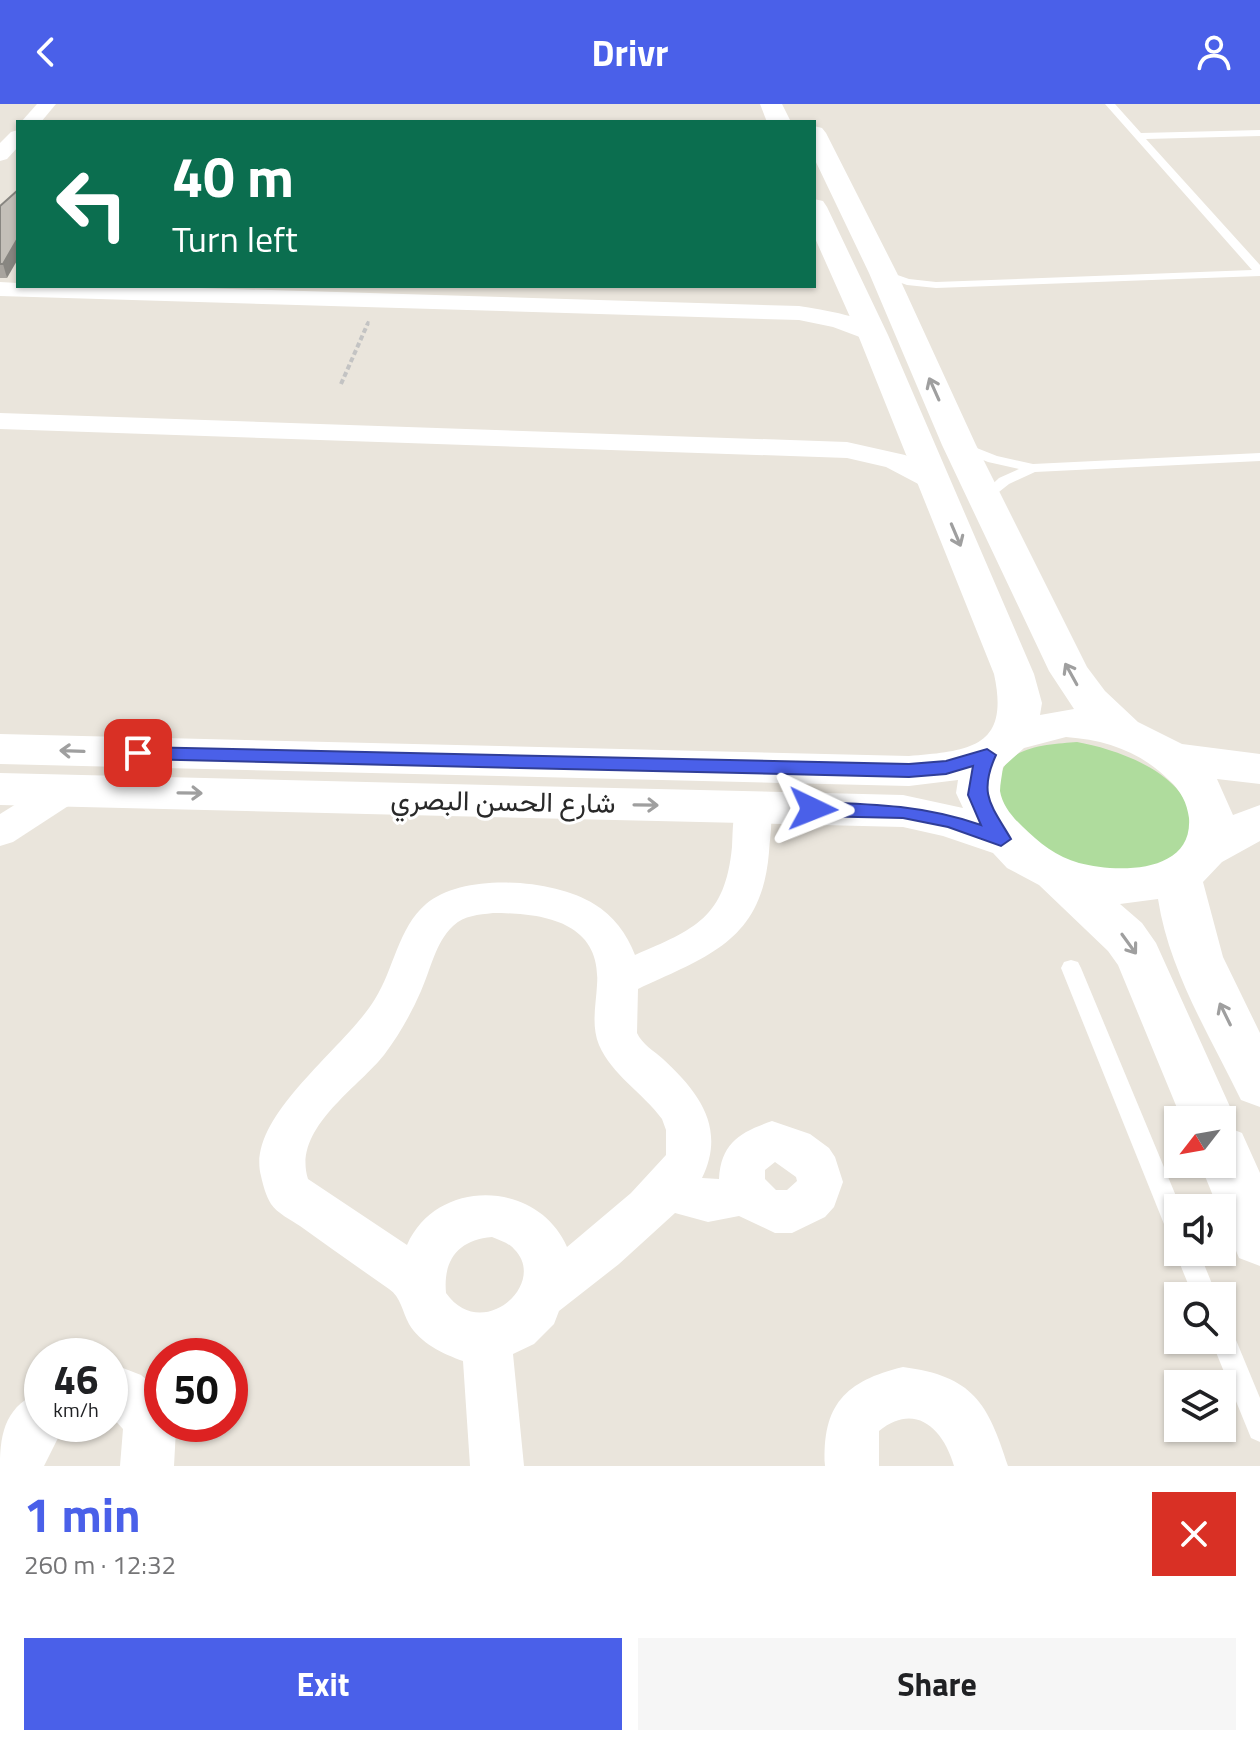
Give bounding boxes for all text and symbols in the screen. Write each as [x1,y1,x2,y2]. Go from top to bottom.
text: Drivr [592,25,668,80]
icon: back [24,30,68,74]
icon: person [1192,30,1236,74]
text: 40 m [172,134,294,219]
icon: left [40,152,144,256]
text: Turn left [172,211,298,266]
one-way arrow [926,378,941,402]
one-way arrow [950,522,965,547]
one-way arrow [1063,663,1079,686]
pin [104,719,172,787]
icon: arrive [116,731,160,775]
one-way arrow [59,744,86,759]
position arrow [771,767,855,851]
street label: شارع الحسن البصري [390,777,616,826]
one-way arrow [176,786,203,801]
one-way arrow [632,797,659,812]
one-way arrow [1121,932,1137,954]
one-way arrow [1217,1003,1232,1027]
north arrow [1164,1106,1236,1178]
map controls [1164,1106,1236,1442]
button: sound [1164,1194,1236,1266]
button: search [1164,1282,1236,1354]
speed limit sign: 50 [144,1338,248,1442]
text: 46 [54,1349,98,1410]
button: layers [1164,1370,1236,1442]
text: km/h [53,1394,99,1425]
text: 1 min [24,1478,141,1551]
button: close [1152,1492,1236,1576]
text: 260 m · 12:32 [24,1545,176,1584]
button: Exit [24,1638,622,1730]
button: Share [638,1638,1236,1730]

